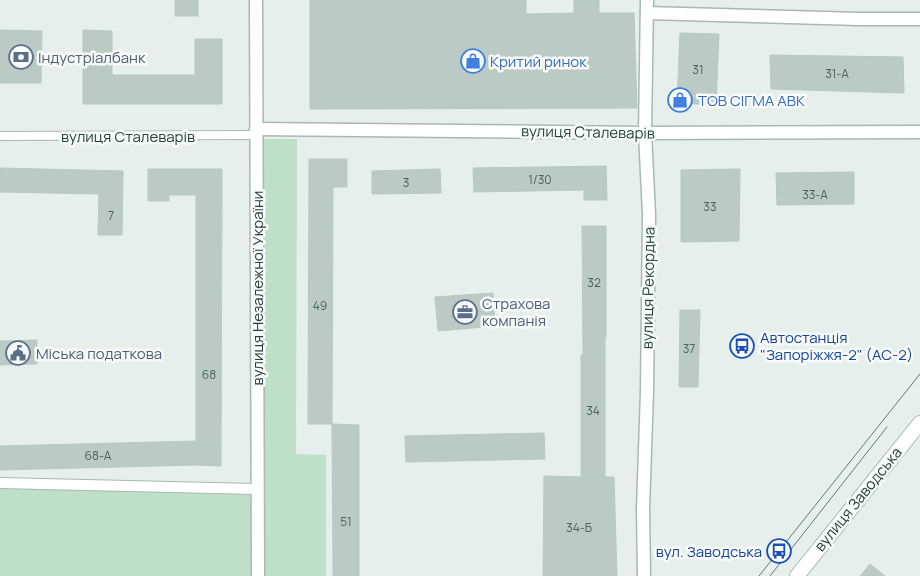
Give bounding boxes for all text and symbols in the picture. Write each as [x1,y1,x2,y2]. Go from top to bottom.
bank icon: Індустріалбанк [8,44,34,70]
place label: Індустріалбанк [38,47,146,68]
shop icon: Критий ринок [460,48,486,74]
place label: Критий ринок [490,51,587,72]
house number: 31 [692,61,704,78]
house number: 31-А [825,65,849,82]
shop icon: ТОВ СІГМА АВК [667,87,693,113]
place label: ТОВ СІГМА АВК [698,90,805,111]
street label: вулиця Сталеварів [521,120,655,144]
street label: вулиця Сталеварів [61,126,195,147]
house number: 1/30 [528,171,552,188]
house number: 3 [403,174,409,191]
house number: 33-А [802,186,828,203]
street label: вулиця Незалежної України [247,191,268,385]
house number: 33 [703,198,717,215]
house number: 7 [108,207,114,224]
street label: вулиця Рекордна [636,227,660,349]
house number: 32 [587,274,601,291]
place label: Страхова компанія [482,293,550,331]
house number: 49 [313,297,327,314]
office icon: Страхова компанія [452,299,478,325]
place label: Автостанція "Запоріжжя-2" (АС-2) [760,327,913,365]
bus stop icon: Автостанція "Запоріжжя-2" (АС-2) [729,333,755,359]
public building icon: Міська податкова [5,340,31,366]
house number: 37 [683,340,695,357]
place label: Міська податкова [36,343,162,364]
house number: 68 [202,366,216,383]
house number: 34 [586,402,600,419]
street label: вулиця Заводська [809,442,907,556]
house number: 68-А [85,447,112,464]
house number: 51 [340,513,352,530]
house number: 34-Б [566,519,592,536]
bus stop icon: вул. Заводська [766,538,792,564]
place label: вул. Заводська [656,541,762,562]

